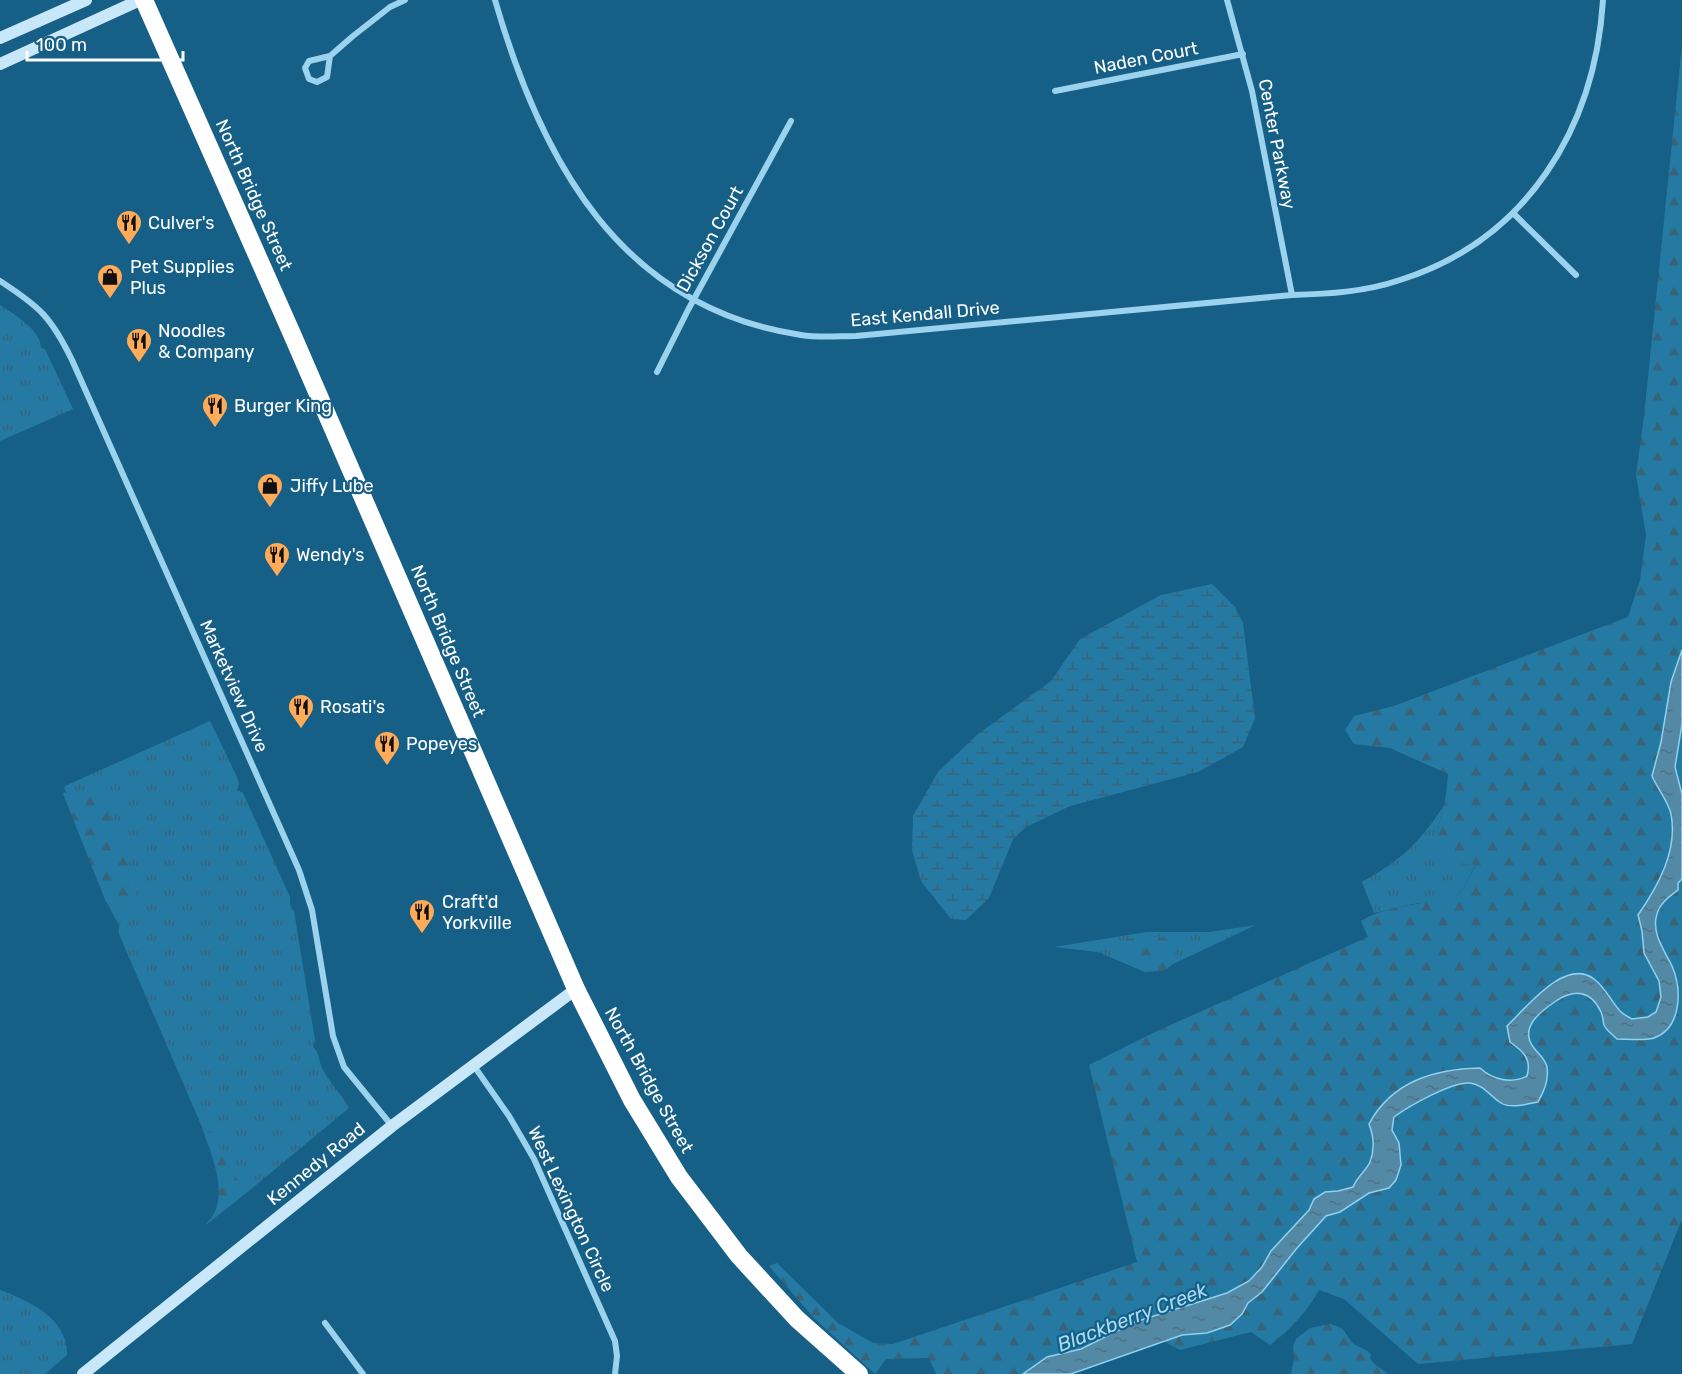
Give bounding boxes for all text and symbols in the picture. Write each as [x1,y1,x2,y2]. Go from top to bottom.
scale bar [27,24,183,62]
text: 100 m [36,34,87,56]
street label: Naden Court [1092,37,1200,79]
street label: Center Parkway [1254,77,1300,211]
street label: North Bridge Street [211,116,297,274]
street label: Dickson Court [672,182,748,296]
restaurant icon: Culver's [114,208,144,246]
place label: Culver's [148,212,214,234]
place label: Pet Supplies Plus [130,256,234,299]
shop icon: Pet Supplies Plus [95,262,125,300]
street label: East Kendall Drive [849,297,1001,331]
place label: Noodles & Company [158,320,255,363]
restaurant icon: Noodles & Company [124,326,154,364]
restaurant icon: Burger King [200,391,230,429]
place label: Burger King [234,395,332,417]
shop icon: Jiffy Lube [255,471,285,509]
place label: Jiffy Lube [290,475,374,497]
restaurant icon: Wendy's [262,540,292,578]
place label: Wendy's [296,544,364,566]
street label: North Bridge Street [406,562,490,720]
street label: Marketview Drive [195,616,273,756]
restaurant icon: Rosati's [286,692,316,730]
place label: Rosati's [320,696,385,718]
restaurant icon: Popeyes [372,729,402,767]
place label: Popeyes [406,733,477,755]
place label: Craft'd Yorkville [442,891,512,934]
restaurant icon: Craft'd Yorkville [407,897,437,935]
street label: North Bridge Street [600,1003,698,1157]
street label: Kennedy Road [263,1118,369,1210]
street label: West Lexington Circle [523,1123,619,1295]
water label: Blackberry Creek [1054,1277,1211,1357]

